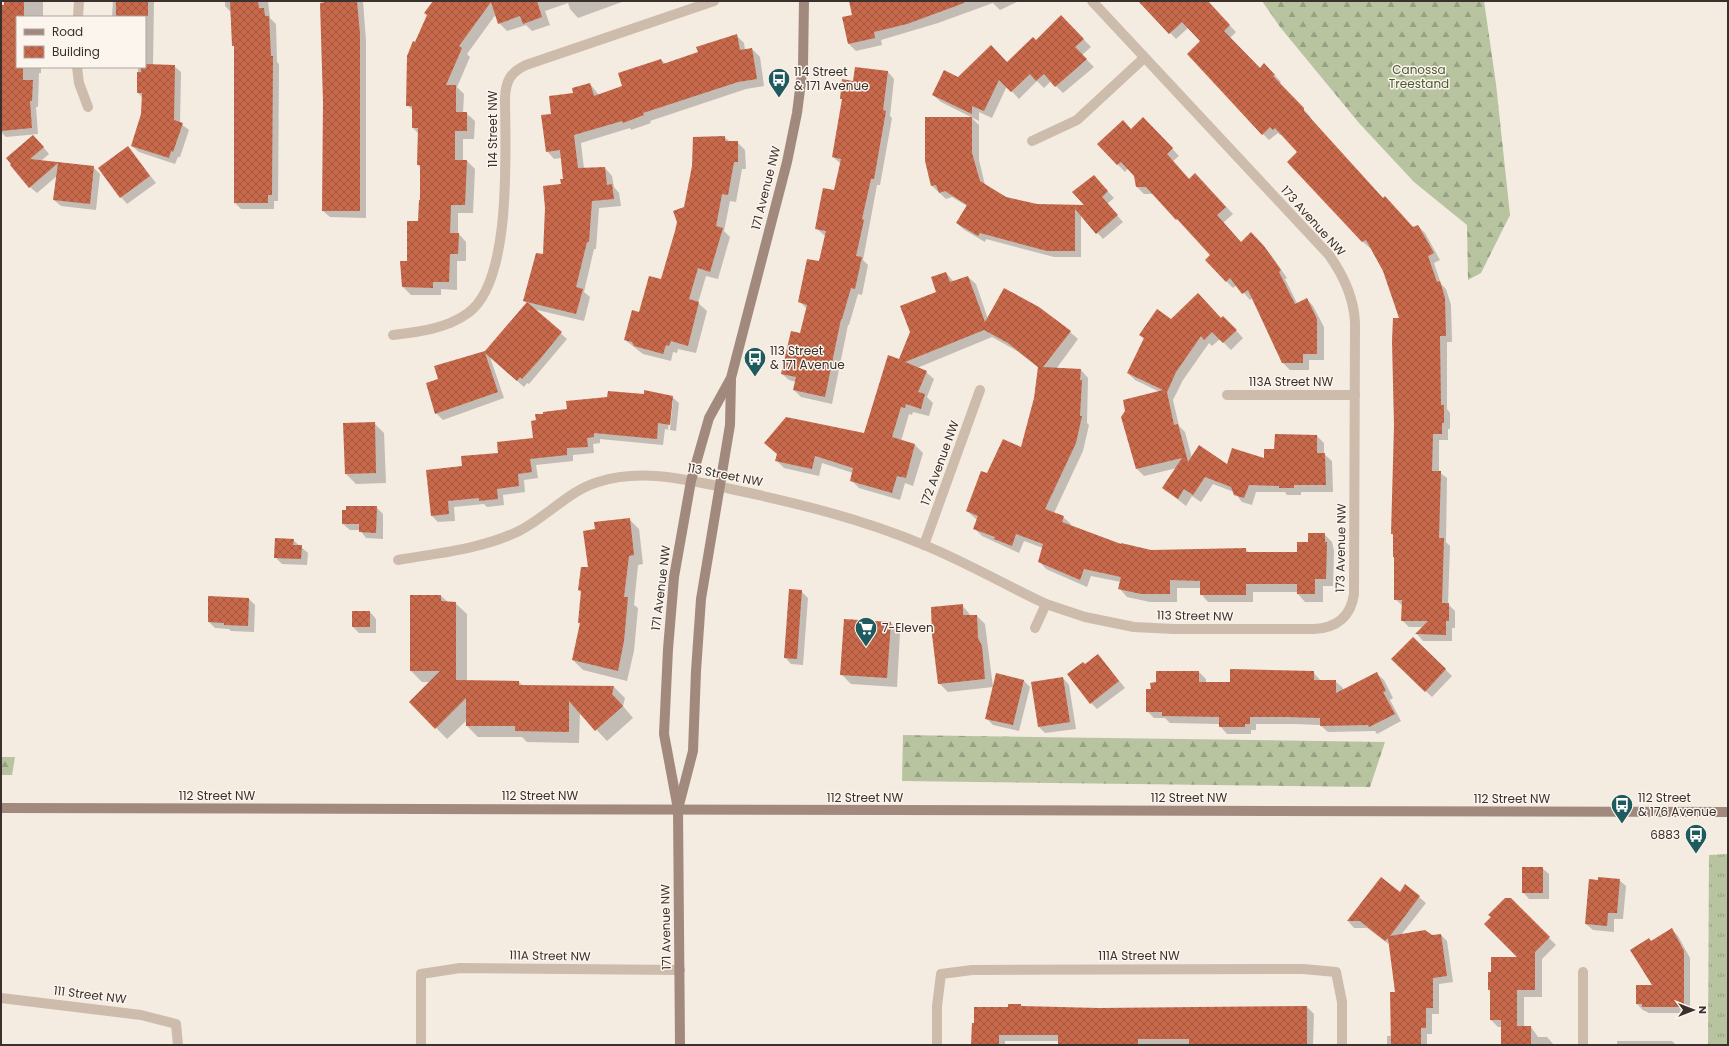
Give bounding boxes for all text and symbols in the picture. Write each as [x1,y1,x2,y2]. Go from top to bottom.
legend [16,16,146,68]
text: Road [52,23,83,40]
text: Building [52,43,100,60]
park label: Canossa Treestand [1389,61,1449,92]
place label: 114 Street & 171 Avenue [794,63,869,94]
bus stop icon: 114 Street & 171 Avenue [766,66,792,99]
street label: 114 Street NW [484,90,501,167]
street label: 171 Avenue NW [747,144,784,232]
street label: 173 Avenue NW [1277,182,1350,260]
place label: 113 Street & 171 Avenue [770,342,845,373]
bus stop icon: 113 Street & 171 Avenue [742,345,768,378]
street label: 113A Street NW [1249,373,1334,390]
street label: 172 Avenue NW [916,418,963,508]
street label: 113 Street NW [686,459,765,490]
street label: 173 Avenue NW [1331,503,1350,593]
street label: 171 Avenue NW [647,544,674,632]
street label: 113 Street NW [1157,606,1234,625]
supermarket icon: 7-Eleven [853,615,879,648]
place label: 7-Eleven [882,619,934,636]
street label: 112 Street NW [179,787,255,804]
street label: 112 Street NW [502,787,578,804]
street label: 112 Street NW [827,789,903,806]
street label: 112 Street NW [1151,789,1227,806]
place label: 112 Street & 176 Avenue [1638,789,1716,820]
street label: 112 Street NW [1474,790,1550,807]
bus stop icon: 112 Street & 176 Avenue [1609,792,1635,825]
bus stop icon: 6883 [1683,822,1709,855]
place label: 6883 [1650,826,1680,843]
street label: 171 Avenue NW [656,884,675,970]
street label: 111A Street NW [509,946,591,965]
street label: 111A Street NW [1098,947,1180,964]
street label: 111 Street NW [53,982,128,1007]
north arrow [1673,990,1713,1030]
text: N [1695,1006,1711,1014]

